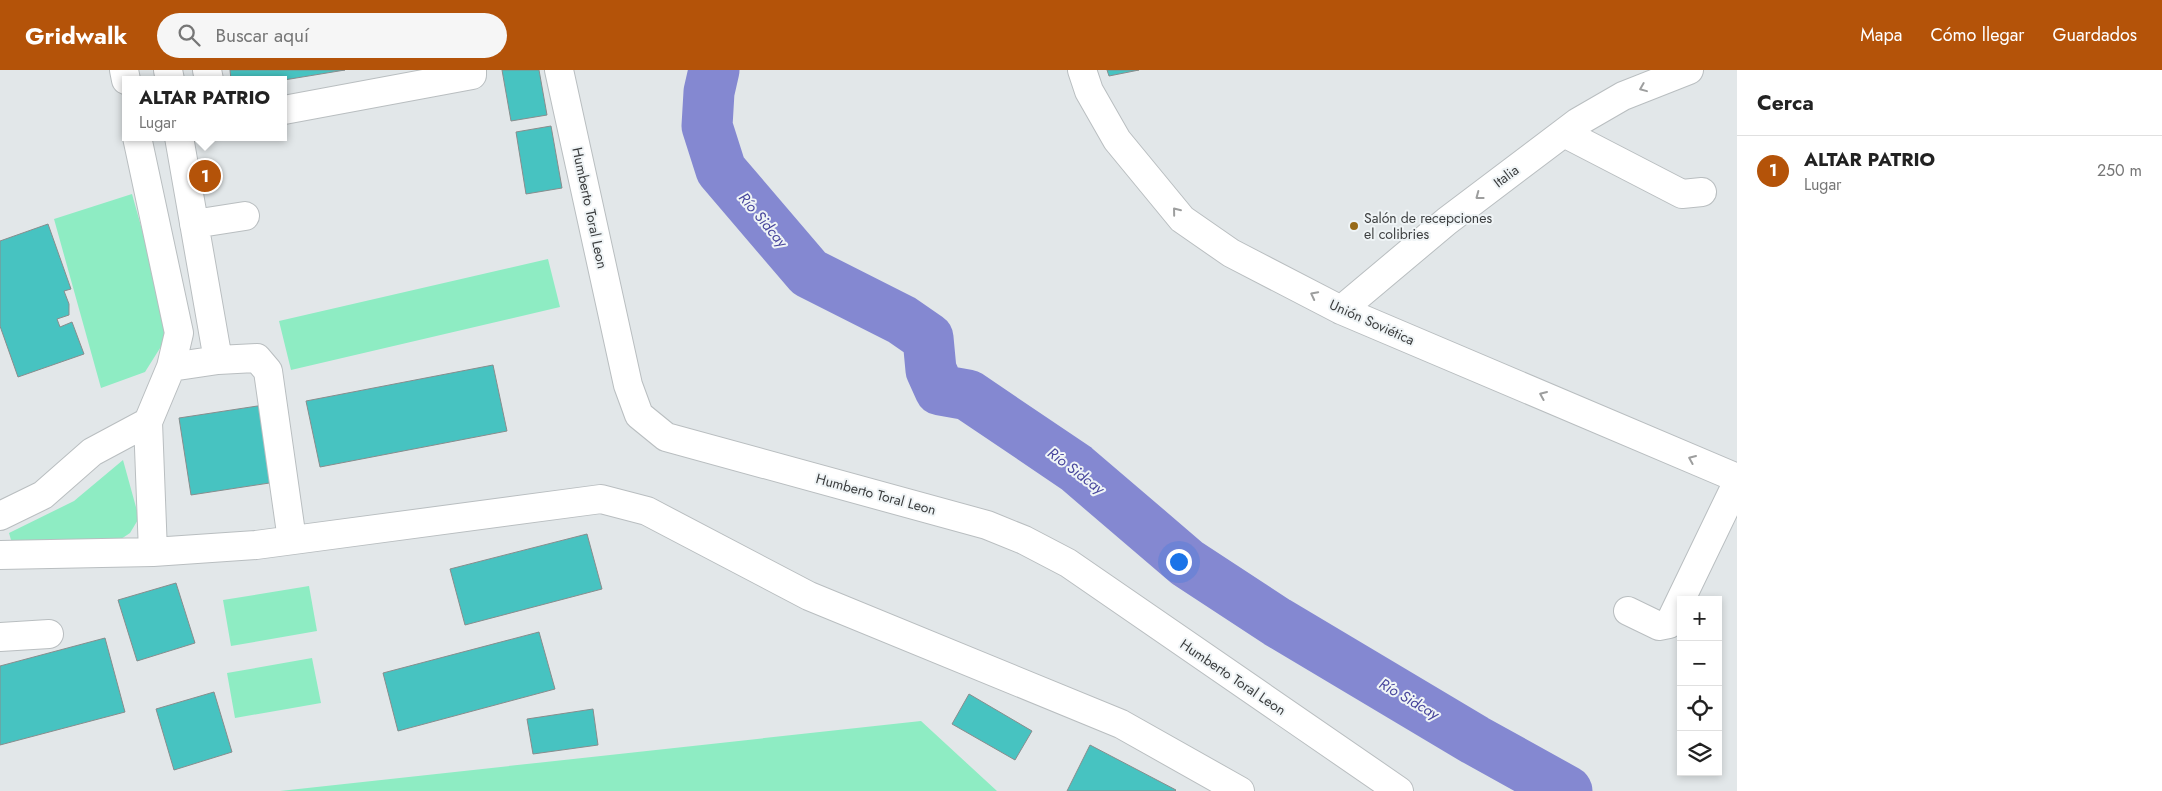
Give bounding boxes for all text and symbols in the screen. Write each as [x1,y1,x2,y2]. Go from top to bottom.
search box [157,13,507,58]
text: Gridwalk [25,18,127,53]
icon: search [175,21,203,49]
text: Buscar aquí [215,22,309,49]
text: Mapa [1860,22,1902,48]
text: Cómo llegar [1930,22,2025,48]
text: Guardados [2053,22,2137,48]
popup [122,76,287,141]
one-way arrow [1639,82,1648,92]
text: ALTAR PATRIO [139,84,270,111]
text: Cerca [1757,88,1814,118]
text: Lugar [139,111,177,134]
street label: Humberto Toral Leon [567,145,613,271]
text: ALTAR PATRIO [1804,146,1935,173]
pin: 1 [189,157,221,195]
text: 1 [1769,159,1777,182]
text: 250 m [2097,159,2142,182]
street label: Italia [1489,160,1523,192]
text: Lugar [1804,173,1842,196]
water label: Río Sidcay [733,188,794,254]
one-way arrow [1476,191,1485,199]
one-way arrow [1173,208,1181,217]
place label: Salón de recepciones el colibries [1364,208,1492,244]
marker: Salón de recepciones el colibries [1348,220,1360,232]
one-way arrow [1310,291,1319,301]
street label: Unión Soviética [1326,294,1418,350]
one-way arrow [1539,391,1548,402]
water label: Río Sidcay [1043,442,1110,501]
one-way arrow [1688,455,1697,465]
street label: Humberto Toral Leon [814,468,938,520]
your location [1166,549,1192,575]
map controls [1677,596,1722,776]
button: + [1677,596,1722,641]
street label: Humberto Toral Leon [1176,634,1290,720]
button: − [1677,641,1722,686]
water label: Río Sidcay [1375,673,1444,726]
button: locate [1677,686,1722,731]
button: layers [1677,731,1722,776]

